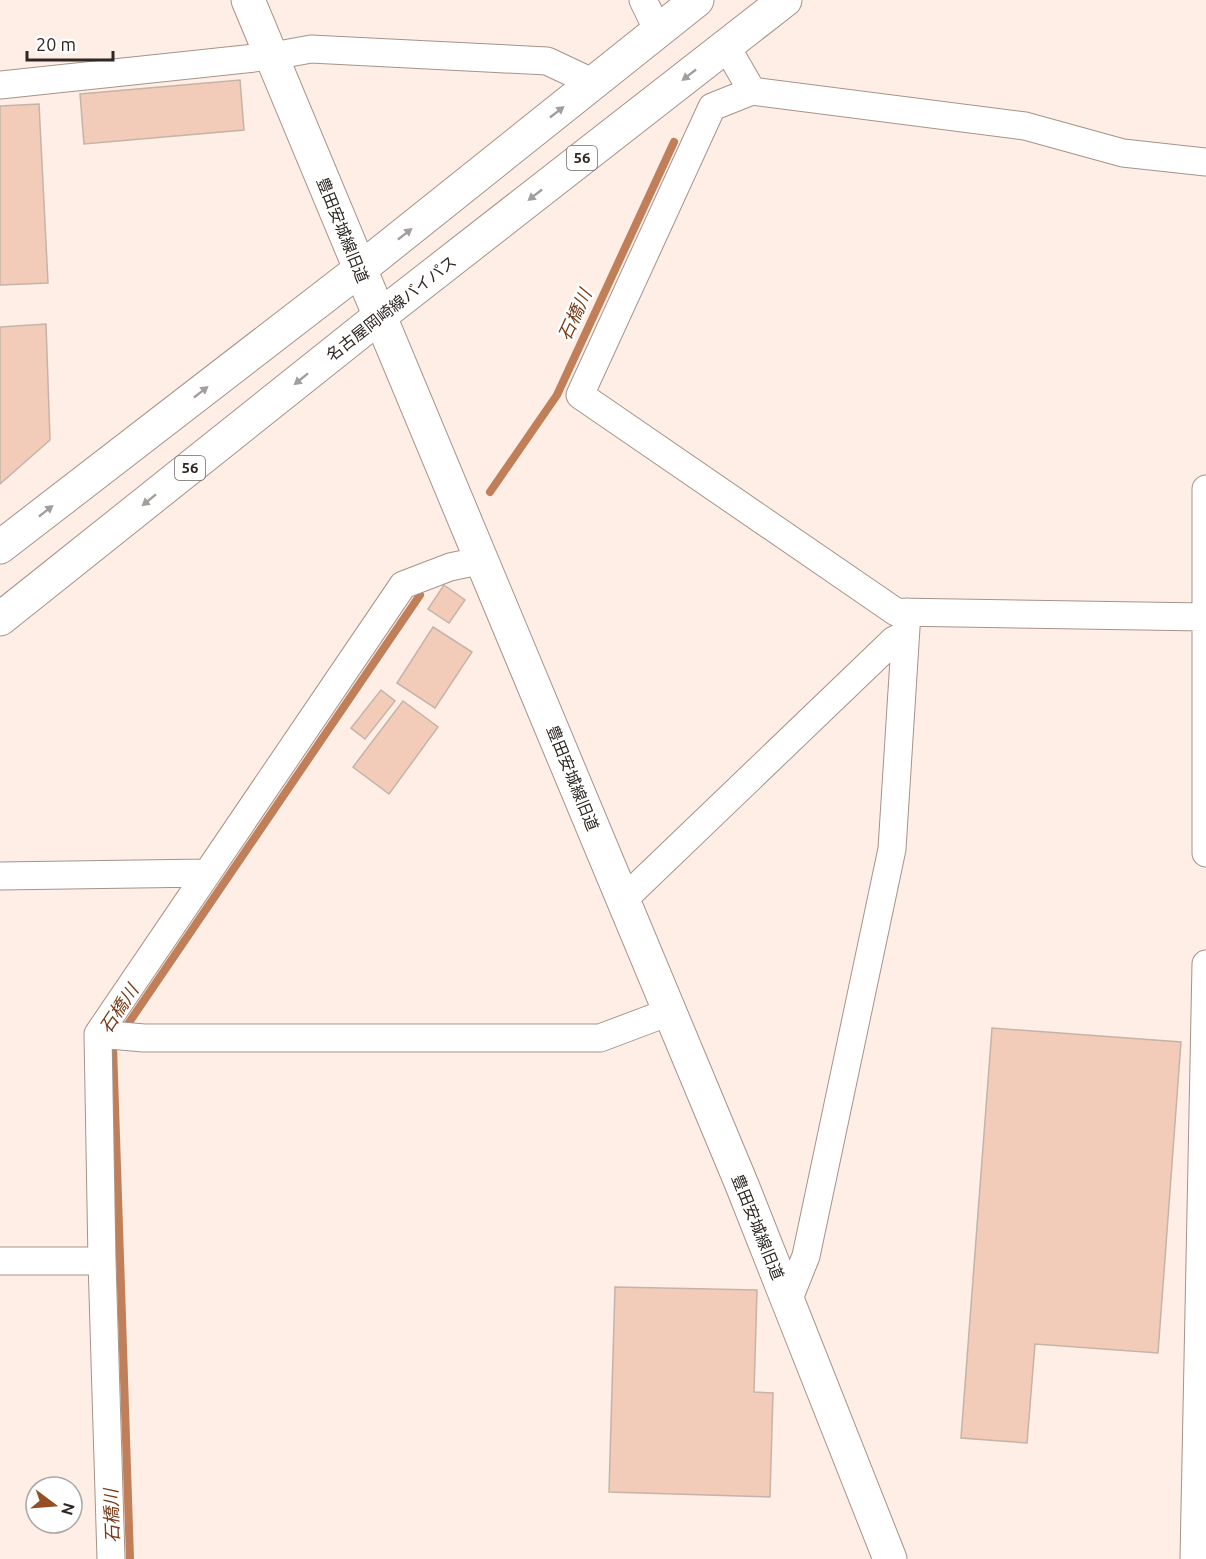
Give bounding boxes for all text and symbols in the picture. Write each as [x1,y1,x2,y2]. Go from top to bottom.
scale bar [27,24,112,62]
text: 20 m [36,34,76,54]
one-way arrow [681,68,697,81]
one-way arrow [549,106,565,119]
road number: 56 [567,146,597,170]
street label: 豊田安城線旧道 [314,175,372,285]
one-way arrow [528,188,543,200]
one-way arrow [397,228,412,240]
street label: 名古屋岡崎線バイパス [323,252,459,364]
water label: 石橋川 [554,284,595,343]
one-way arrow [294,372,309,384]
one-way arrow [193,387,208,399]
road number: 56 [175,456,205,480]
one-way arrow [141,494,157,507]
one-way arrow [39,506,54,518]
street label: 豊田安城線旧道 [544,723,602,833]
water label: 石橋川 [95,979,143,1036]
street label: 豊田安城線旧道 [729,1172,787,1282]
north arrow [24,1475,84,1535]
water label: 石橋川 [100,1487,122,1543]
text: N [58,1501,79,1517]

